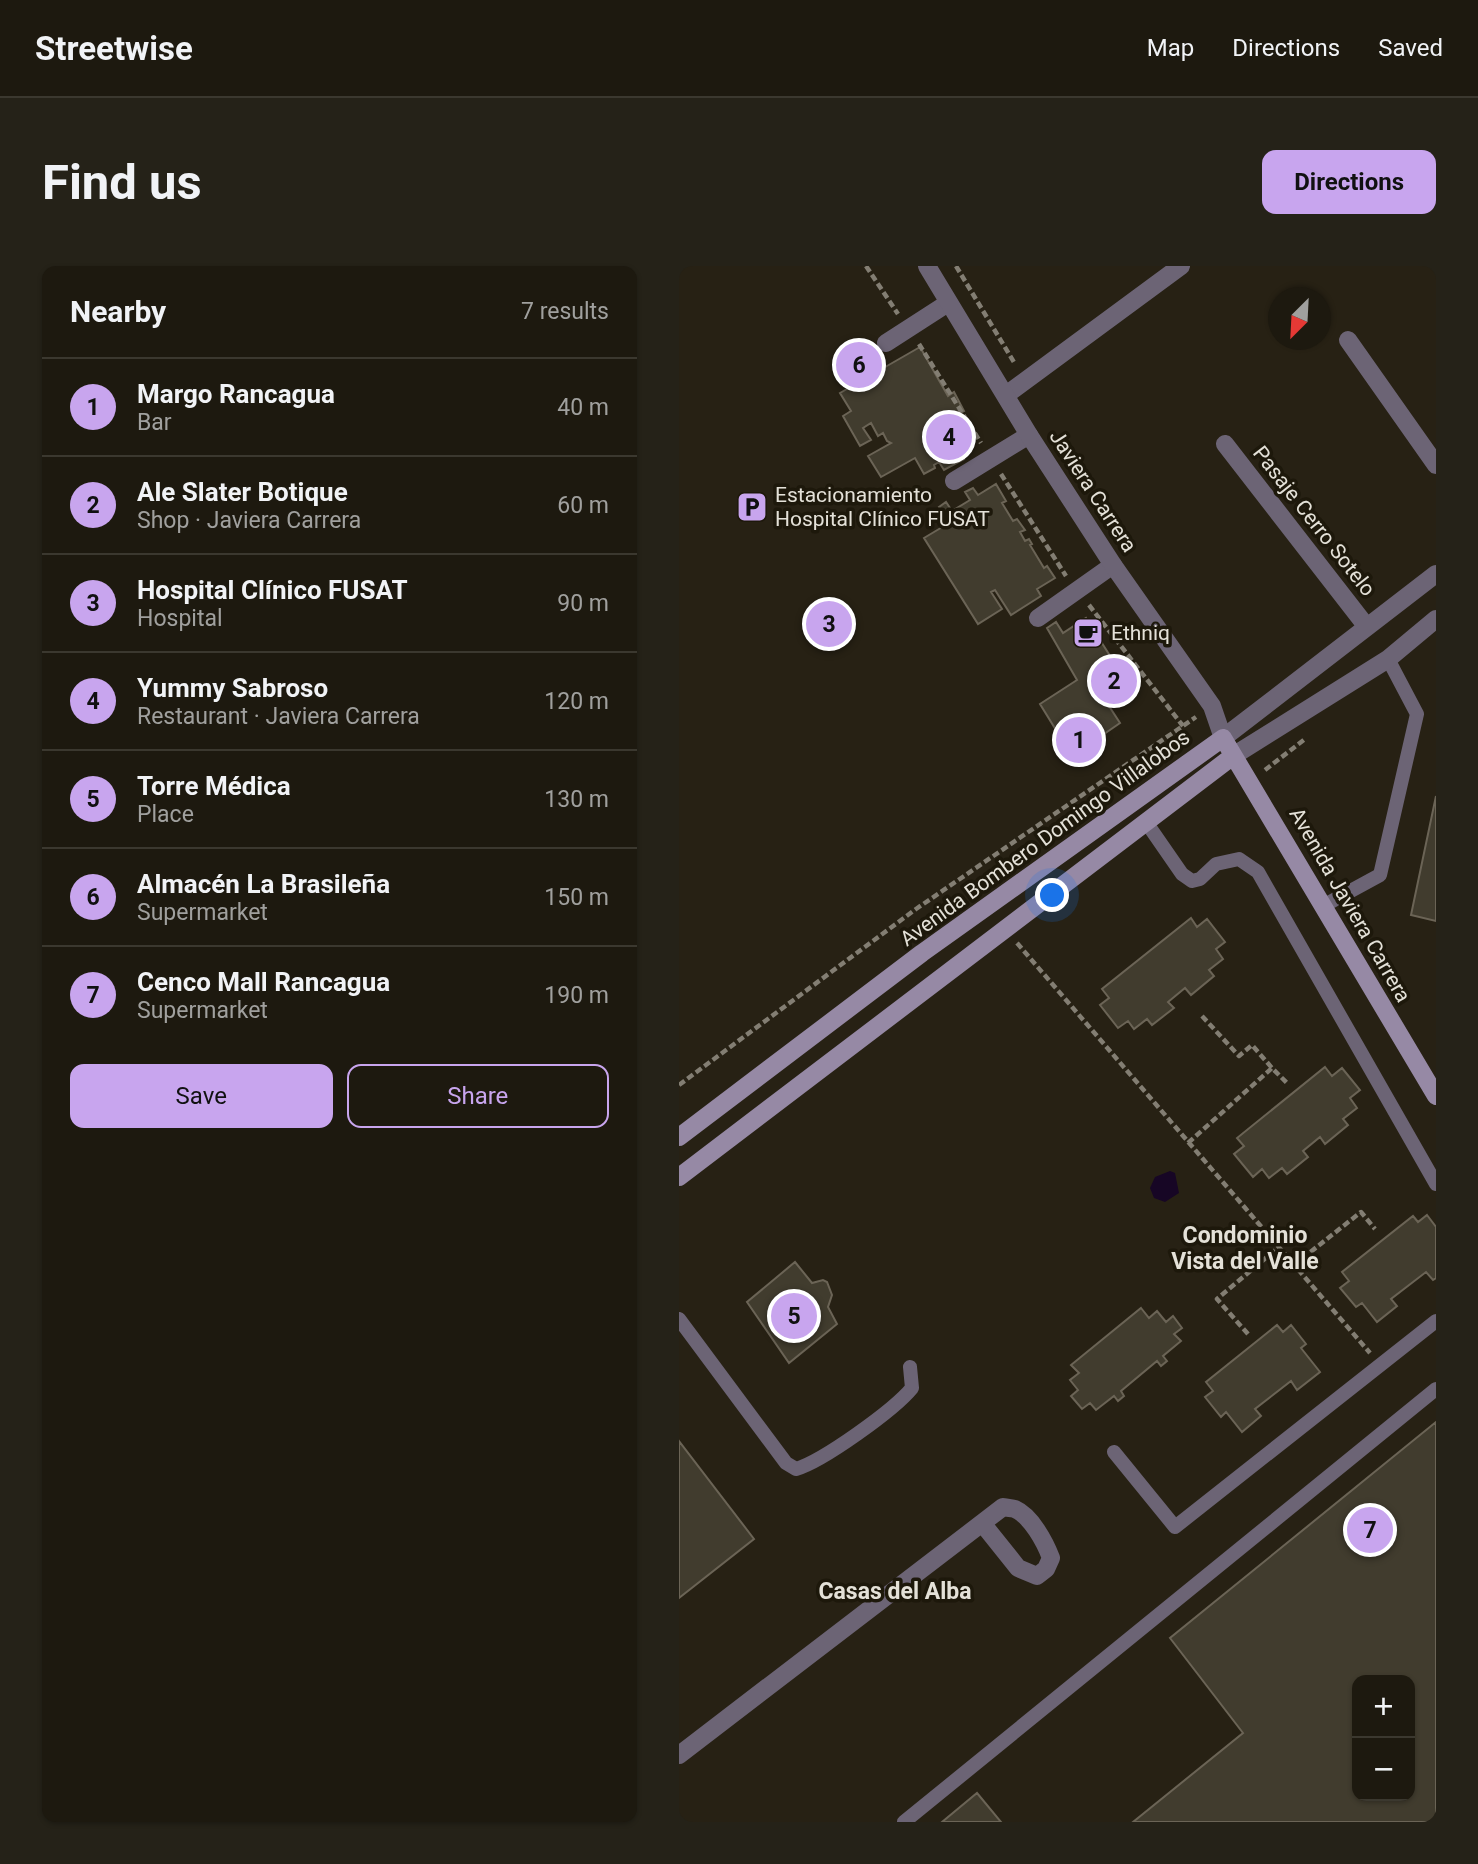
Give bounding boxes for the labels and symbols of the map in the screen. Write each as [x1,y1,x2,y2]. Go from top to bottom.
north arrow [1268,287,1331,350]
pin: 6 [836,339,882,391]
pin: 4 [926,411,972,463]
street label: Javiera Carrera [1045,425,1141,557]
street label: Pasaje Cerro Sotelo [1248,441,1380,601]
place label: Estacionamiento Hospital Clínico FUSAT [775,483,990,531]
parking icon: Estacionamiento Hospital Clínico FUSAT [735,490,769,524]
pin: 3 [806,598,852,650]
cafe icon: Ethniq [1071,616,1105,650]
place label: Ethniq [1111,621,1170,645]
pin: 2 [1091,655,1137,707]
pin: 1 [1056,714,1102,766]
street label: Avenida Bombero Domingo Villalobos [896,725,1194,951]
street label: Avenida Javiera Carrera [1284,804,1416,1006]
your location [1035,878,1069,912]
district label: Condominio Vista del Valle [1171,1222,1319,1275]
pin: 5 [771,1290,817,1342]
pin: 7 [1347,1504,1393,1556]
district label: Casas del Alba [819,1578,971,1605]

